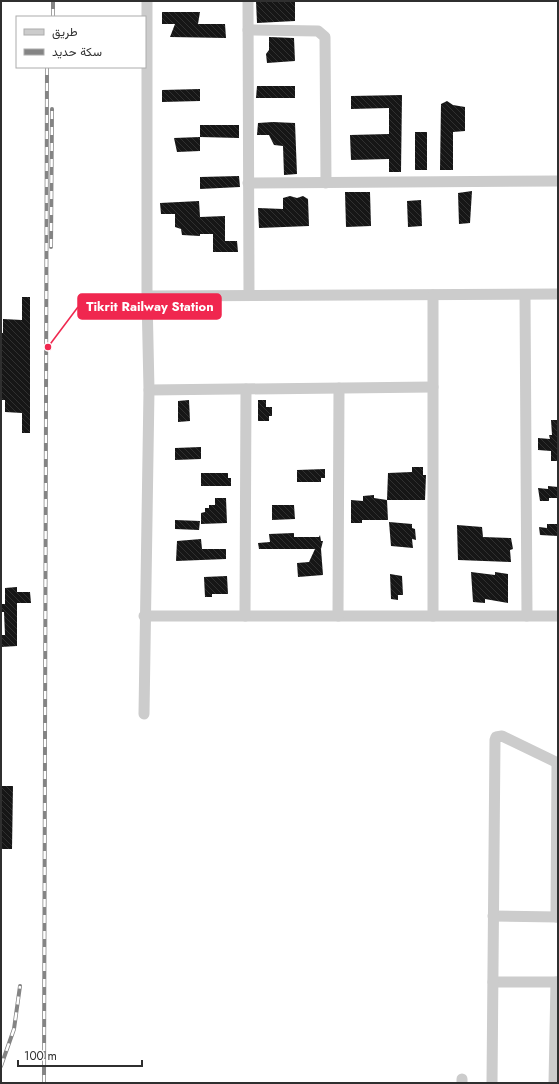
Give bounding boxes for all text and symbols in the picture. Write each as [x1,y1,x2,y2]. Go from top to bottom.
legend [16,16,146,68]
text: طريق [52,23,78,41]
text: سكة حديد [52,43,102,61]
callout: Tikrit Railway Station [78,294,221,319]
text: Tikrit Railway Station [86,297,214,316]
scale bar [18,1042,142,1068]
text: 100 m [24,1047,57,1065]

